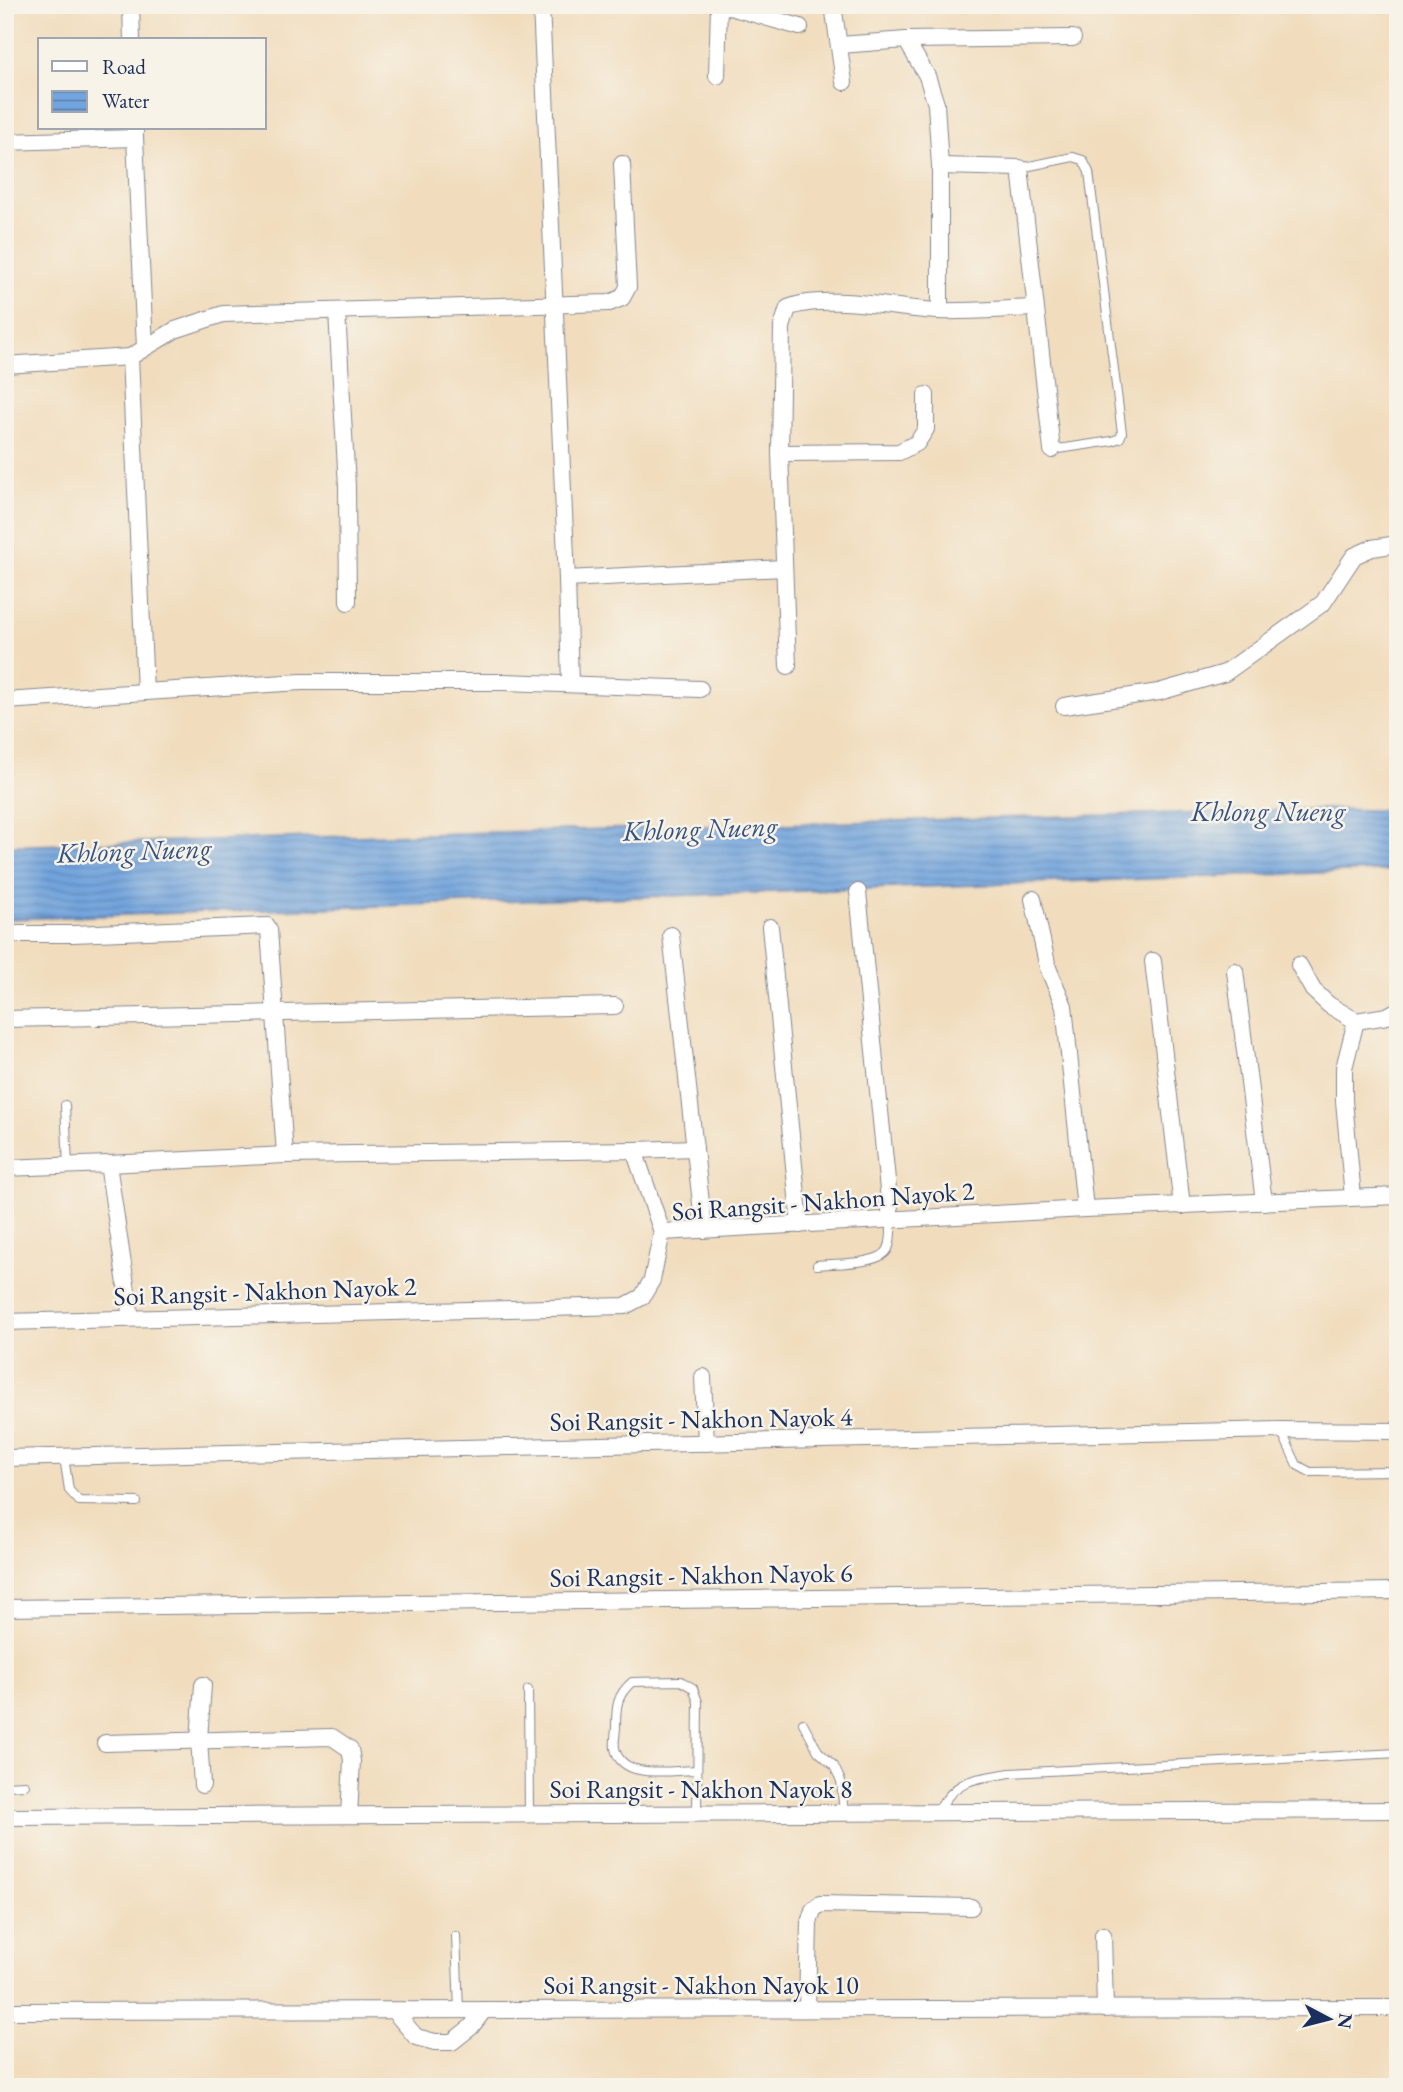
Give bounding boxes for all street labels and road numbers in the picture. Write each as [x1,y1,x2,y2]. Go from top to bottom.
street label: Soi Rangsit - Nakhon Nayok 2 [671,1173,976,1229]
street label: Soi Rangsit - Nakhon Nayok 2 [113,1269,418,1313]
street label: Soi Rangsit - Nakhon Nayok 4 [549,1399,853,1439]
street label: Soi Rangsit - Nakhon Nayok 6 [549,1555,853,1595]
street label: Soi Rangsit - Nakhon Nayok 8 [549,1772,853,1806]
street label: Soi Rangsit - Nakhon Nayok 10 [543,1968,859,2002]

